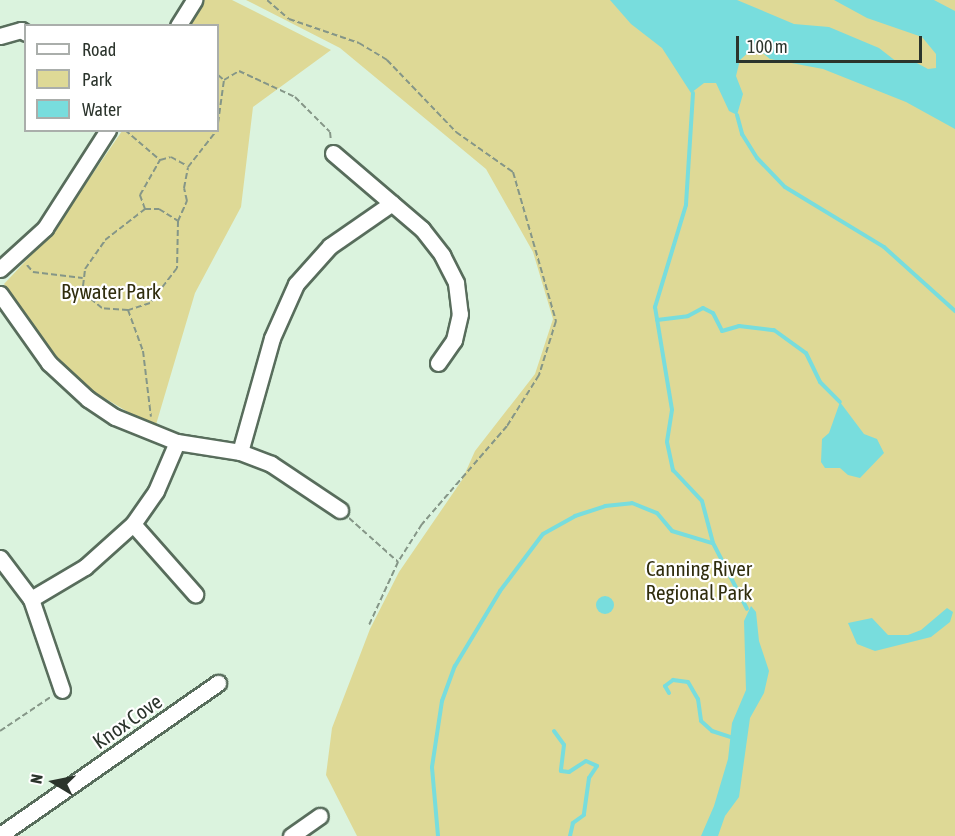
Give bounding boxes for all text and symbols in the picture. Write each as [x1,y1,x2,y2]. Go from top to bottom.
legend [24,24,219,132]
scale bar [739,24,925,62]
text: 100 m [747,36,788,57]
text: Road [82,39,116,60]
text: Park [82,69,112,90]
text: Water [82,99,121,120]
park label: Bywater Park [61,278,161,304]
park label: Canning River Regional Park [645,555,753,605]
street label: Knox Cove [88,688,166,754]
north arrow [24,752,84,812]
text: N [27,773,46,785]

